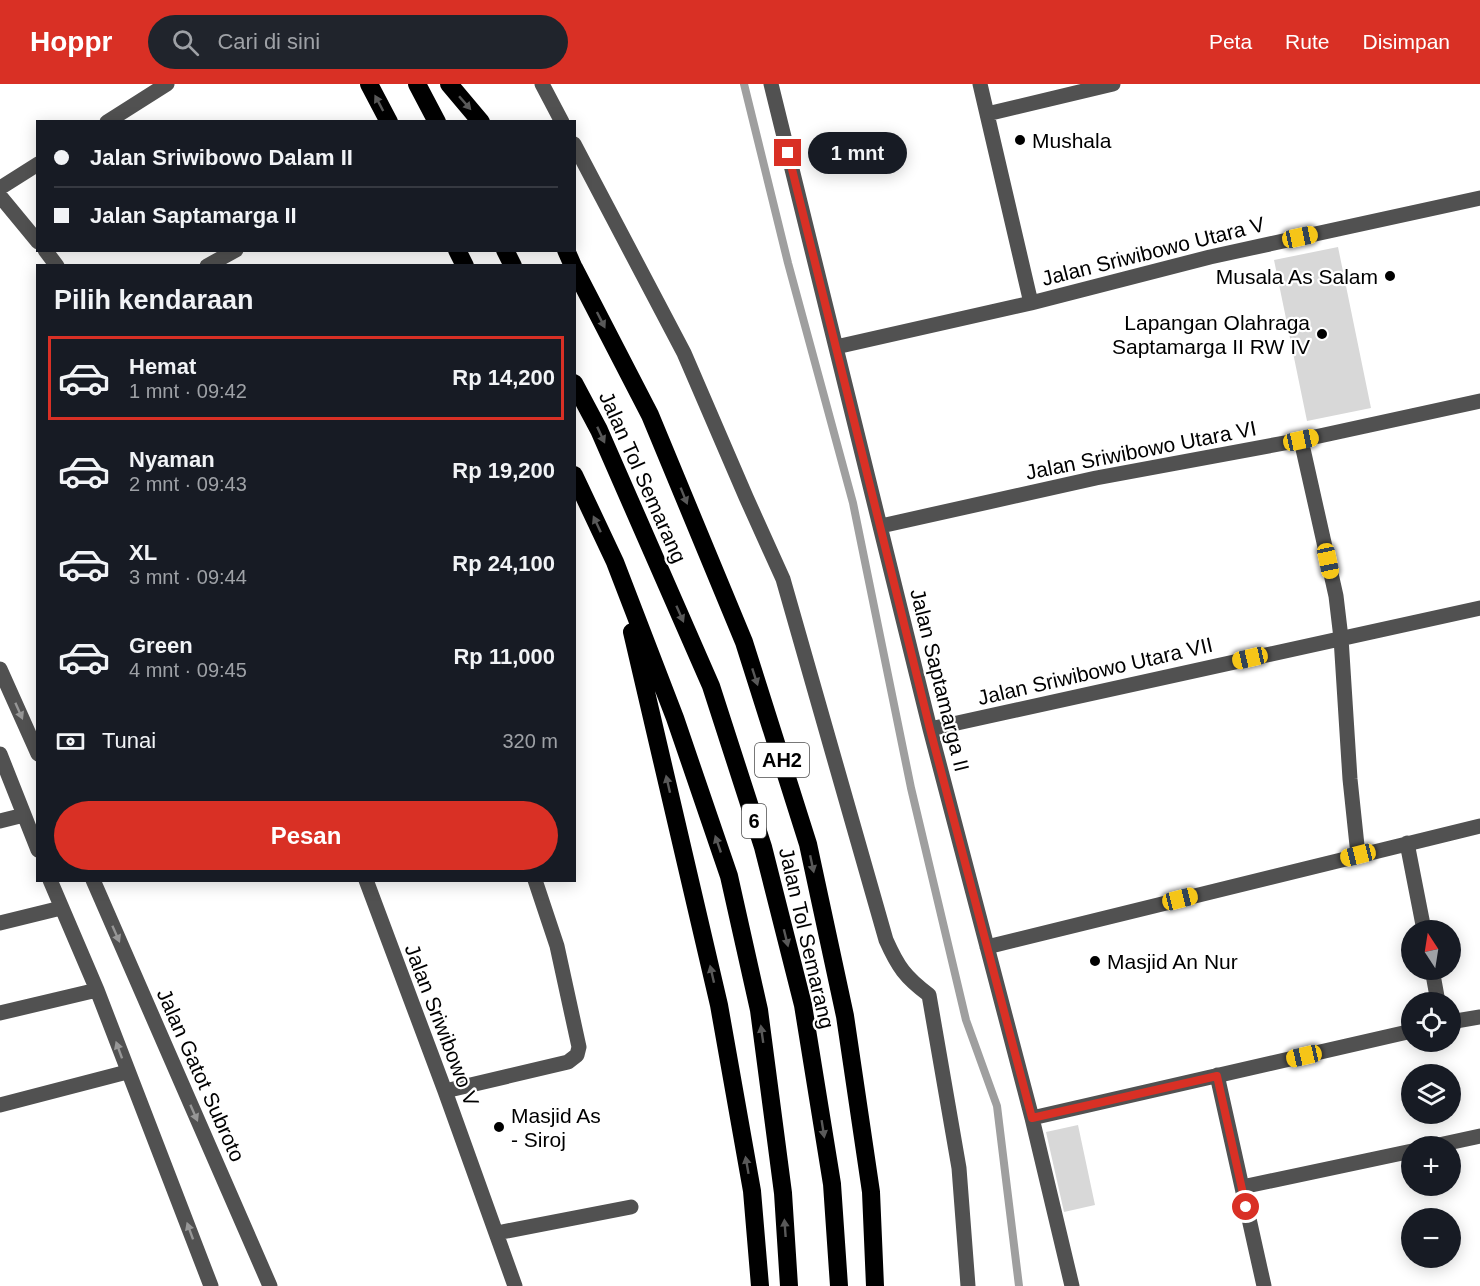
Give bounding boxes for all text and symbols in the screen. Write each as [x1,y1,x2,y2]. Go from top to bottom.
search box [148,15,568,69]
text: Hoppr [30,26,112,57]
icon: search [169,26,202,59]
text: Cari di sini [217,29,320,54]
text: Peta [1209,30,1252,53]
text: Rute [1285,30,1329,53]
text: Disimpan [1362,30,1450,53]
one-way arrow [374,94,384,111]
one-way arrow [458,95,471,110]
place label: Mushala [1032,129,1112,152]
callout: 1 mnt [809,132,908,174]
marker: Mushala [1013,133,1027,147]
route end [774,139,801,166]
text: 1 mnt [831,142,884,164]
text: Jalan Sriwibowo Dalam II [90,145,353,170]
text: Jalan Saptamarga II [90,203,297,228]
street label: Jalan Sriwibowo Utara V [1039,212,1267,290]
car [1281,224,1319,250]
place label: Musala As Salam [1216,265,1378,288]
marker: Musala As Salam [1383,269,1397,283]
text: Pilih kendaraan [54,285,254,315]
one-way arrow [596,311,606,328]
place label: Lapangan Olahraga Saptamarga II RW IV [1112,311,1310,358]
marker: Lapangan Olahraga Saptamarga II RW IV [1315,327,1329,341]
icon: car [57,351,111,405]
text: Hemat [129,354,196,379]
text: Rp 14,200 [452,365,555,390]
text: 1 mnt · 09:42 [129,380,247,402]
street label: Jalan Tol Semarang [595,388,691,566]
street label: Jalan Sriwibowo Utara VI [1024,416,1258,484]
one-way arrow [597,427,606,444]
car [1282,427,1320,453]
icon: car [57,444,111,498]
text: Nyaman [129,447,215,472]
text: Rp 19,200 [452,458,555,483]
text: 2 mnt · 09:43 [129,473,247,495]
one-way arrow [680,487,689,505]
one-way arrow [593,516,602,533]
icon: car [57,537,111,591]
text: XL [129,540,157,565]
car [1315,542,1341,580]
text: Rp 24,100 [452,551,555,576]
text: 3 mnt · 09:44 [129,566,247,588]
street label: Jalan Saptamarga II [906,586,974,774]
one-way arrow [675,605,684,622]
icon: car [57,630,111,684]
text: Green [129,633,193,658]
street label: Jalan Sriwibowo Utara VII [975,633,1215,709]
text: Rp 11,000 [453,644,555,669]
car [1230,645,1270,671]
text: 4 mnt · 09:45 [129,659,247,681]
one-way arrow [751,668,761,686]
one-way arrow [14,703,24,721]
icon: cash [54,725,87,758]
text: Tunai [102,728,156,753]
text: 320 m [502,730,558,752]
road number: AH2 [755,743,809,777]
one-way arrow [662,774,672,793]
button: Pesan [54,801,558,870]
road number: 6 [742,804,766,838]
one-way arrow [713,835,723,853]
car [1338,842,1378,868]
street label: Jalan Tol Semarang [775,845,839,1031]
one-way arrow [808,855,818,873]
car [1160,886,1200,912]
north arrow [1401,920,1461,980]
map controls [1401,920,1461,1268]
one-way arrow [112,925,122,943]
one-way arrow [782,929,791,947]
street label: Jalan Sriwibowo V [401,941,483,1109]
place label: Masjid An Nur [1107,950,1238,973]
marker: Masjid An Nur [1088,954,1102,968]
one-way arrow [706,964,716,983]
street label: Jalan Gatot Subroto [153,985,249,1165]
button: locate [1401,992,1461,1052]
one-way arrow [757,1025,766,1044]
one-way arrow [113,1041,123,1059]
car [1284,1043,1324,1069]
button: layers [1401,1064,1461,1124]
one-way arrow [190,1104,199,1121]
place label: Masjid As - Siroj [511,1104,601,1151]
marker: Masjid As - Siroj [492,1120,506,1134]
one-way arrow [819,1120,828,1139]
button: + [1401,1136,1461,1196]
one-way arrow [742,1156,751,1175]
route start [1232,1193,1259,1220]
button: − [1401,1208,1461,1268]
one-way arrow [780,1218,790,1237]
one-way arrow [185,1222,194,1240]

